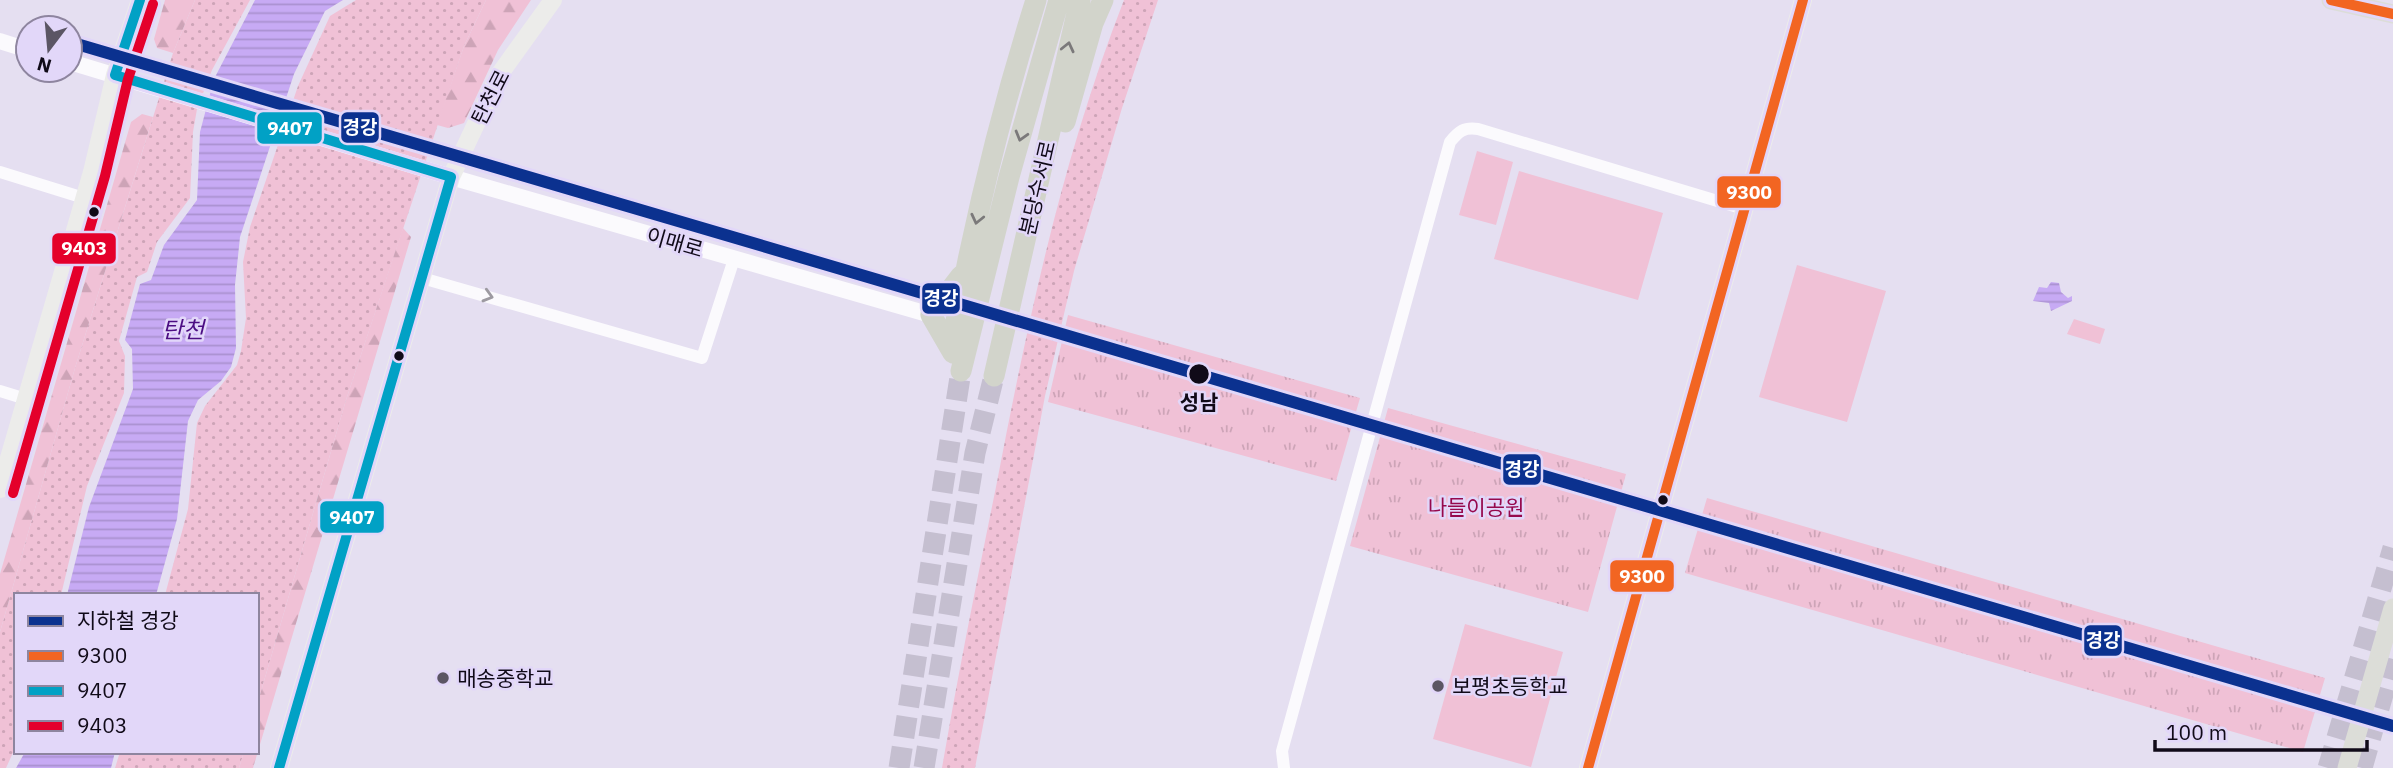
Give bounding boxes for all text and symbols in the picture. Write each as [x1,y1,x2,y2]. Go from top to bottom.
north arrow [14,14,84,84]
one-way arrow [1060,41,1075,53]
text: N [34,52,54,79]
street label: 탄천로 [464,65,516,129]
line badge: 9407 [256,111,323,145]
line badge: 경강 [340,111,380,144]
text: 경강 [343,115,377,139]
text: 9407 [267,116,313,140]
one-way arrow [1014,130,1029,142]
street label: 분당수서로 [1012,138,1062,238]
line badge: 9300 [1716,175,1782,209]
text: 9300 [1726,180,1772,204]
unlabelled marker [87,205,101,219]
one-way arrow [970,213,985,225]
street label: 이매로 [643,221,707,263]
line badge: 9403 [51,232,117,265]
text: 9403 [61,236,107,260]
line badge: 경강 [921,282,961,315]
text: 경강 [924,286,958,310]
one-way arrow [482,288,494,303]
water label: 탄천 [162,314,207,344]
unlabelled marker [392,349,406,363]
marker: 성남 [1187,362,1211,386]
place label: 성남 [1180,388,1218,416]
line badge: 경강 [1502,453,1542,486]
text: 경강 [1505,457,1539,481]
park label: 나들이공원 [1428,493,1524,521]
unlabelled marker [1656,493,1670,507]
line badge: 9407 [319,500,385,534]
text: 9407 [329,505,375,529]
line badge: 9300 [1609,559,1675,593]
text: 9300 [1619,564,1665,588]
legend [14,593,259,754]
text: 지하철 경강 [77,606,179,634]
line badge: 경강 [2083,624,2123,657]
text: 경강 [2086,628,2120,652]
text: 9300 [77,641,127,669]
place label: 매송중학교 [457,664,554,692]
marker: 매송중학교 [435,670,451,686]
place label: 보평초등학교 [1452,672,1568,700]
text: 9407 [77,676,127,704]
marker: 보평초등학교 [1430,678,1446,694]
scale bar [2155,708,2367,752]
text: 9403 [77,711,127,739]
text: 100 m [2166,718,2227,746]

